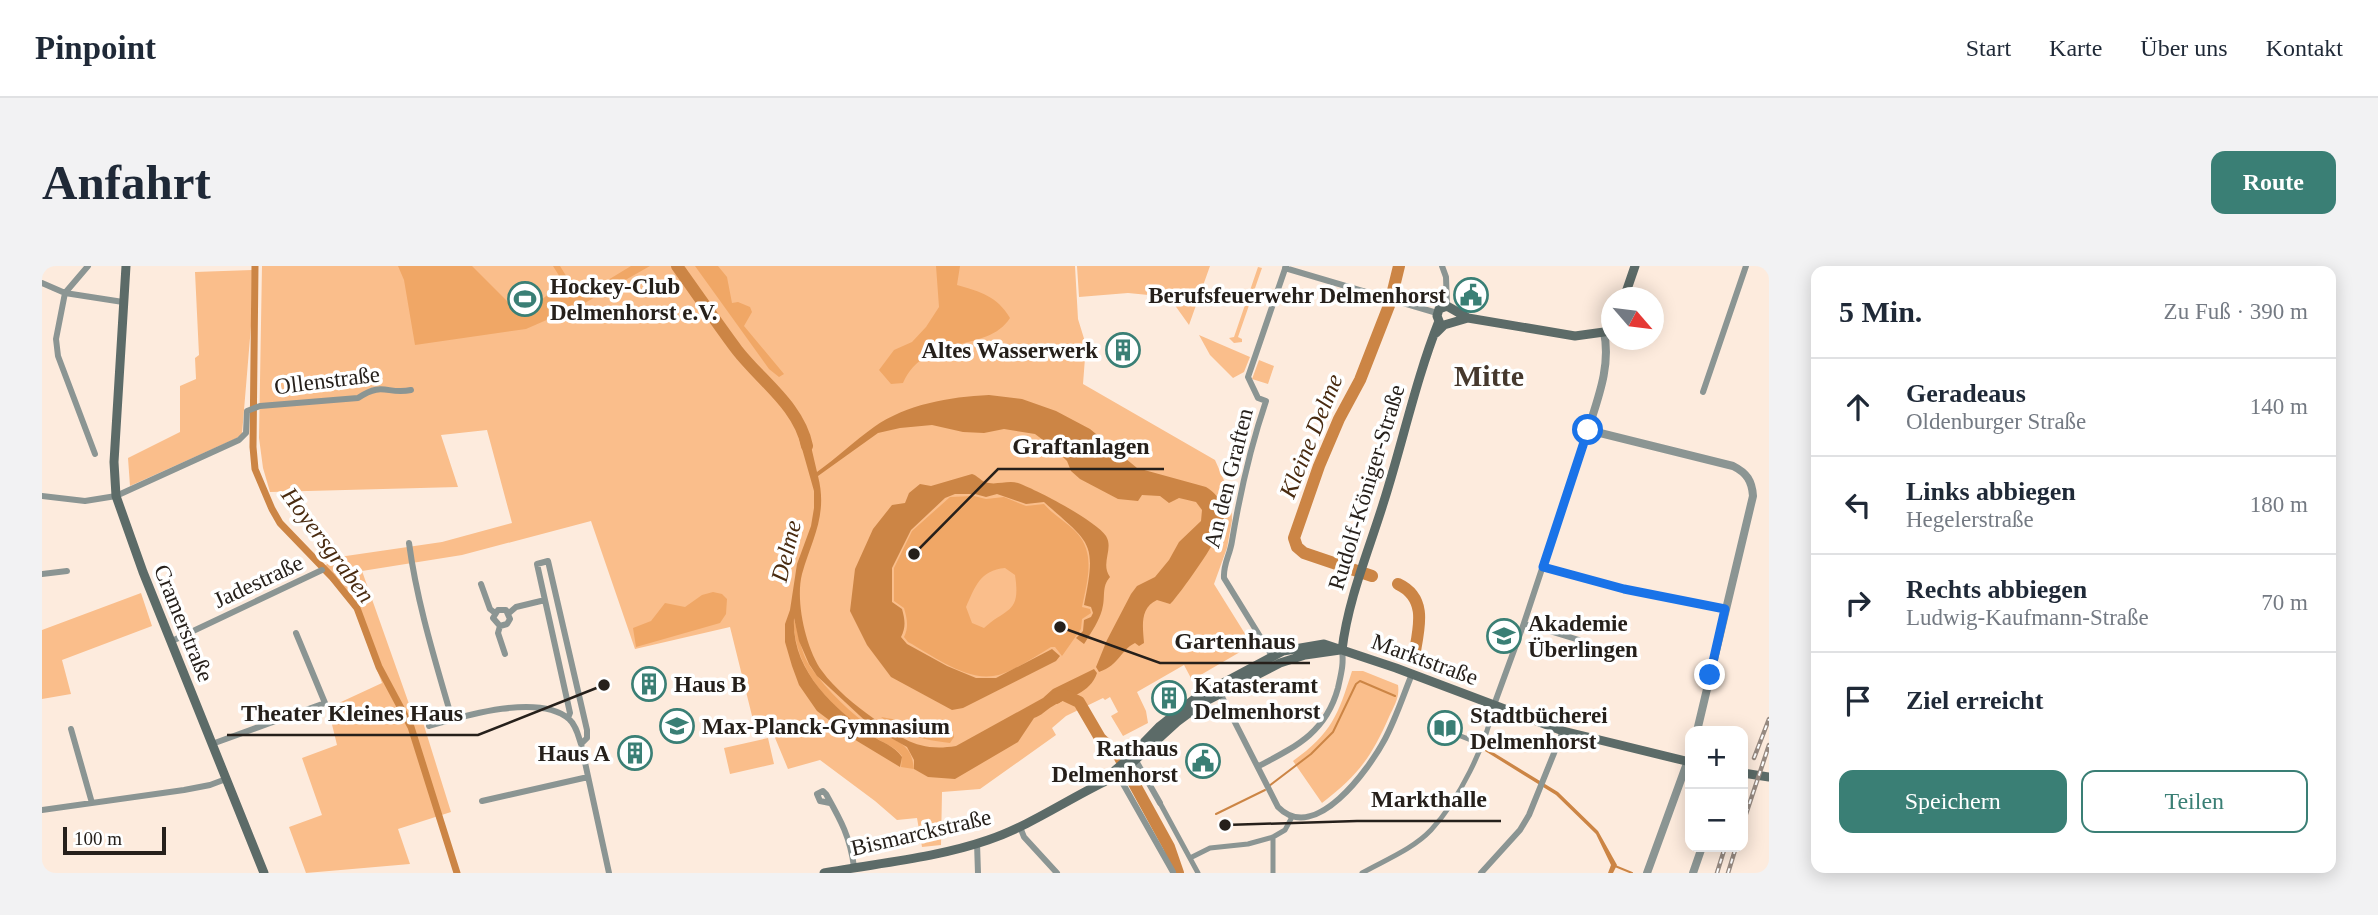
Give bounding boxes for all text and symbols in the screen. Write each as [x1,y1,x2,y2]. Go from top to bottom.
text: Pinpoint [35,30,156,66]
text: Start [1966,35,2011,61]
text: Karte [2049,35,2102,61]
text: Über uns [2140,35,2228,61]
text: Kontakt [2266,35,2343,61]
button: Route [2211,151,2336,214]
text: Anfahrt [42,155,211,210]
place label: Hockey-Club Delmenhorst e.V. [550,274,718,325]
public building icon: Berufsfeuerwehr Delmenhorst [1452,276,1490,314]
sports icon: Hockey-Club Delmenhorst e.V. [506,280,544,318]
place label: Berufsfeuerwehr Delmenhorst [1148,283,1446,308]
north arrow [1601,287,1664,350]
text: 5 Min. [1839,295,1922,328]
text: Zu Fuß · 390 m [2164,299,2308,324]
building icon: Altes Wasserwerk [1104,331,1142,369]
place label: Altes Wasserwerk [921,338,1098,363]
district label: Mitte [1454,359,1524,392]
street label: Ollenstraße [273,362,381,399]
water label: Kleine Delme [1274,370,1348,503]
text: Geradeaus [1906,379,2026,408]
street label: Rudolf-Königer-Straße [1323,382,1410,593]
icon: ahead [1839,388,1877,426]
text: 140 m [2250,394,2308,419]
street label: An den Graften [1199,405,1258,551]
text: Oldenburger Straße [1906,409,2086,434]
route start [1572,414,1603,445]
callout: Graftanlagen [998,424,1164,469]
text: Graftanlagen [1012,433,1150,459]
text: Links abbiegen [1906,477,2076,506]
water label: Hoyersgraben [276,482,380,608]
icon: left [1839,486,1877,524]
text: 180 m [2250,492,2308,517]
text: Hegelerstraße [1906,507,2034,532]
water label: Delme [766,517,806,586]
street label: Jadestraße [210,550,307,613]
street label: Cramerstraße [149,561,218,685]
text: Rechts abbiegen [1906,575,2087,604]
icon: right [1839,584,1877,622]
text: 70 m [2261,590,2308,615]
text: Ludwig-Kaufmann-Straße [1906,605,2149,630]
place label: Akademie Überlingen [1528,611,1638,662]
school or university icon: Akademie Überlingen [1485,617,1523,655]
callout: Gartenhaus [1160,618,1310,663]
text: Gartenhaus [1174,628,1296,654]
street label: Marktstraße [1368,629,1481,690]
route end [1694,659,1725,690]
building icon: Haus B [630,665,668,703]
place label: Haus B [674,672,746,697]
place label: Katasteramt Delmenhorst [1194,673,1321,724]
building icon: Katasteramt Delmenhorst [1150,679,1188,717]
icon: arrive [1839,682,1877,720]
text: Ziel erreicht [1906,686,2043,715]
callout: Theater Kleines Haus [227,690,478,735]
text: Theater Kleines Haus [241,700,463,726]
place label: Stadtbücherei Delmenhorst [1470,703,1608,754]
school or university icon: Max-Planck-Gymnasium [658,707,696,745]
library icon: Stadtbücherei Delmenhorst [1426,709,1464,747]
place label: Max-Planck-Gymnasium [702,714,950,739]
map controls [1685,726,1748,852]
button: + [1685,726,1748,789]
building icon: Haus A [616,734,654,772]
place label: Rathaus Delmenhorst [1052,736,1178,787]
place label: Haus A [538,741,610,766]
public building icon: Rathaus Delmenhorst [1184,742,1222,780]
button: Speichern [1839,770,2067,833]
button: Teilen [2081,770,2308,833]
callout: Markthalle [1357,776,1501,821]
text: Markthalle [1371,786,1487,812]
button: − [1685,789,1748,852]
street label: Bismarckstraße [849,804,994,861]
scale bar [63,824,166,856]
text: 100 m [74,828,122,849]

